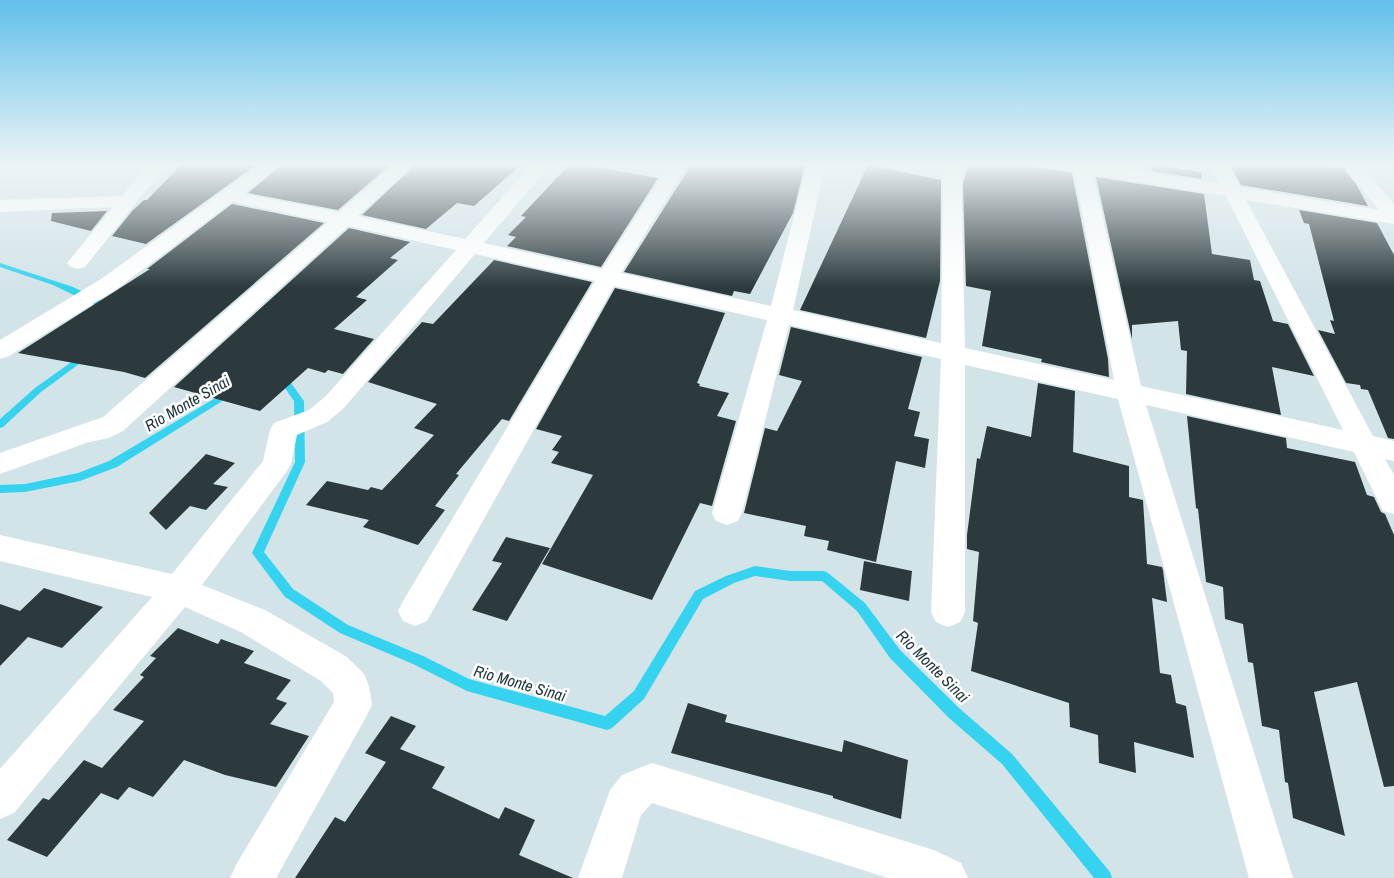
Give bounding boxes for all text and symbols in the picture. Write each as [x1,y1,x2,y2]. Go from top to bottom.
water label: Rio Monte Sinai [140,370,234,436]
water label: Rio Monte Sinai [892,625,975,708]
water label: Rio Monte Sinai [471,659,569,707]

